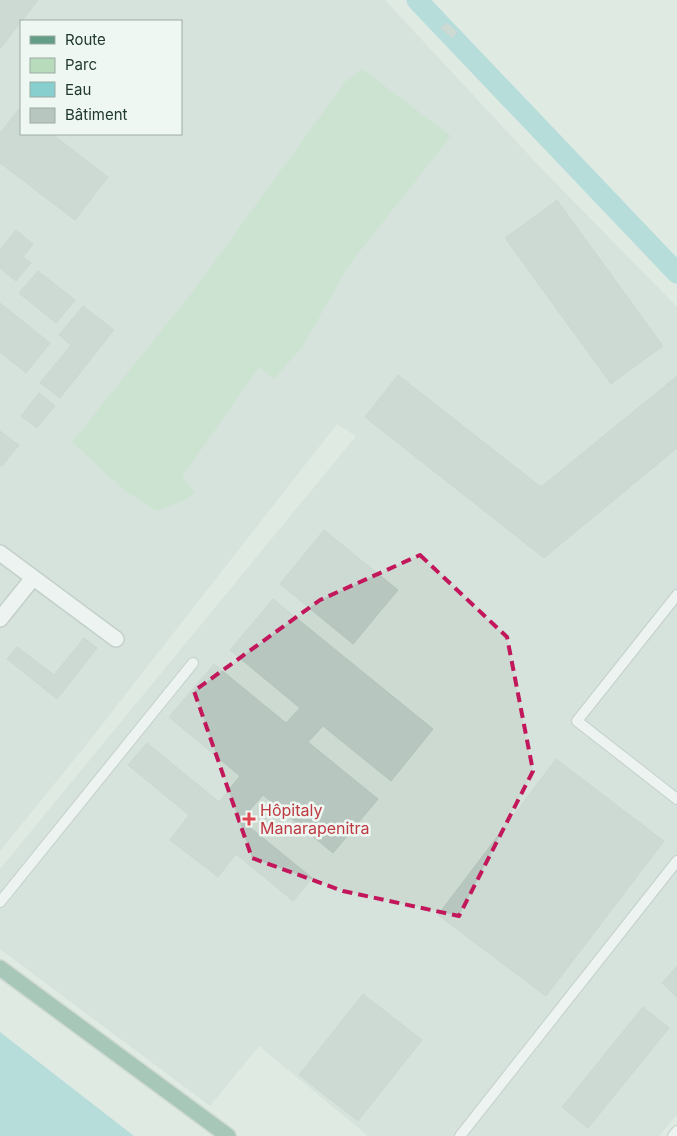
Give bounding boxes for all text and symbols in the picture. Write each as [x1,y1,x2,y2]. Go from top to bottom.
legend [20,20,182,135]
text: Route [65,30,106,49]
text: Parc [65,55,97,74]
text: Eau [65,80,91,99]
text: Bâtiment [65,105,128,124]
place label: Hôpitaly Manarapenitra [260,800,370,838]
marker: Hôpitaly Manarapenitra [242,812,256,826]

